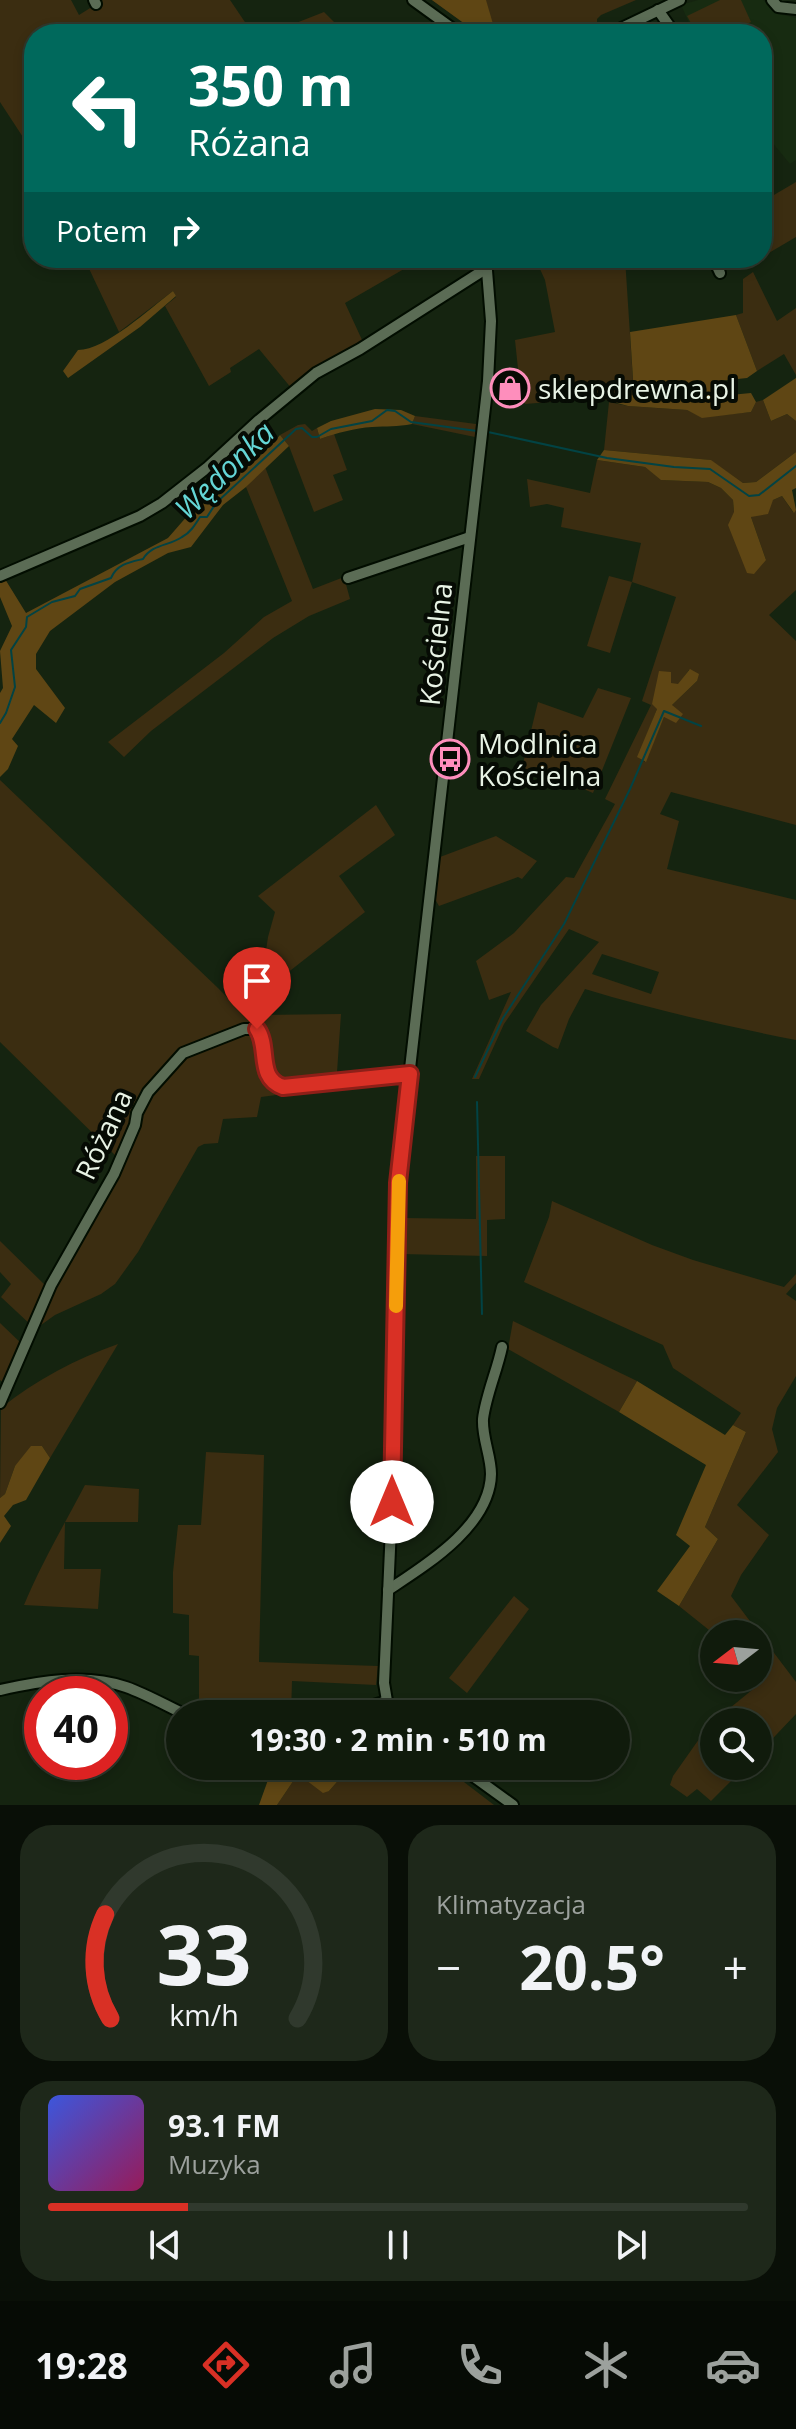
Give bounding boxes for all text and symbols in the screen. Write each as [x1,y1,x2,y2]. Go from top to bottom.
text: 350 m [188,46,354,122]
icon: left [56,56,160,160]
text: Różana [188,118,311,167]
icon: right [163,208,207,252]
text: Potem [56,210,147,251]
shop icon: sklepdrewna.pl [489,367,531,409]
place label: sklepdrewna.pl [538,369,736,407]
water label: Wędonka [165,412,283,528]
street label: Kościelna [410,581,460,707]
place label: Modlnica Kościelna [478,724,601,794]
bus stop icon: Modlnica Kościelna [429,738,471,780]
pin [223,947,291,1029]
icon: arrive [235,959,279,1003]
street label: Różana [66,1083,140,1185]
position arrow [350,1460,434,1544]
north arrow [700,1620,772,1692]
map controls [700,1620,772,1780]
speed limit sign: 40 [24,1676,128,1780]
button: search [700,1708,772,1780]
text: 19:30 · 2 min · 510 m [249,1719,547,1760]
text: Klimatyzacja [436,1886,586,1922]
text: 33 [156,1896,252,2009]
text: 20.5° [519,1926,665,2008]
text: − [436,1937,461,1997]
text: + [723,1937,748,1997]
text: km/h [169,1995,239,2034]
text: 93.1 FM [168,2105,281,2146]
text: Muzyka [168,2146,261,2182]
icon: previous [143,2223,187,2267]
icon: pause [376,2223,420,2267]
icon: next [609,2223,653,2267]
icon: directions [198,2337,254,2393]
icon: music [325,2337,381,2393]
icon: phone [452,2337,508,2393]
icon: climate [578,2337,634,2393]
icon: car [705,2337,761,2393]
text: 19:28 [35,2341,128,2390]

